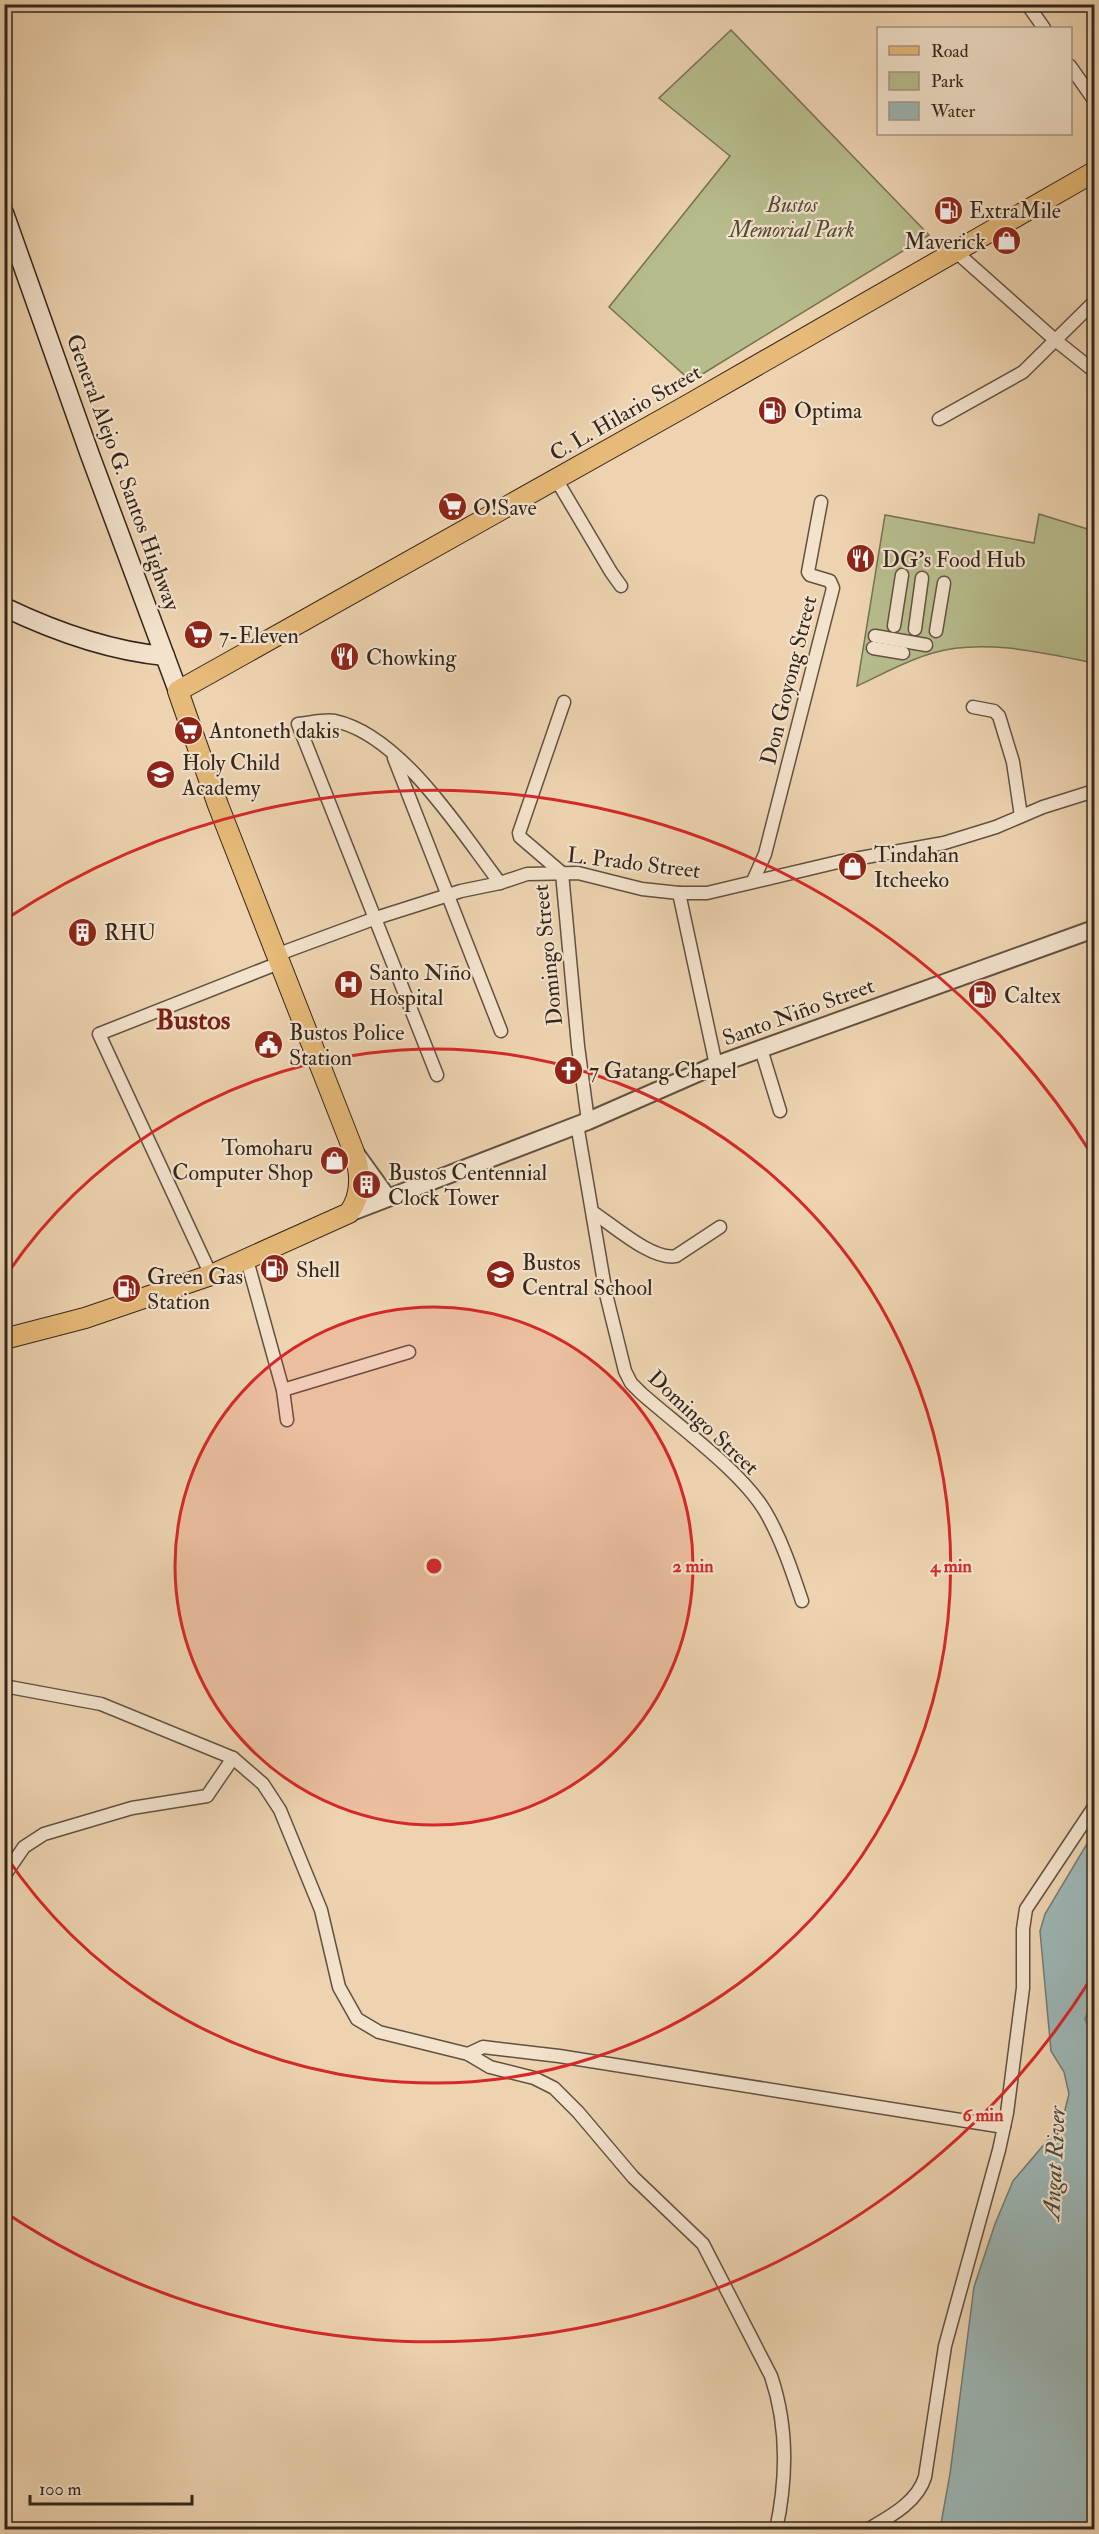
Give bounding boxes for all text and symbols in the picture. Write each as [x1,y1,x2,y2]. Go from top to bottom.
legend [877,27,1072,135]
text: Road [931,40,969,63]
text: Park [931,70,964,93]
text: Water [930,100,975,123]
park label: Bustos Memorial Park [727,191,855,244]
fuel station icon: ExtraMile [932,194,964,226]
place label: ExtraMile [969,197,1061,225]
shop icon: Maverick [991,225,1023,257]
place label: Maverick [904,228,986,256]
street label: General Alejo G. Santos Highway [60,330,186,615]
street label: C. L. Hilario Street [545,358,706,468]
fuel station icon: Optima [757,394,789,426]
place label: Optima [794,397,863,426]
supermarket icon: O!Save [436,491,468,523]
place label: O!Save [473,494,537,522]
restaurant icon: DG's Food Hub [845,543,877,575]
place label: DG's Food Hub [882,546,1026,574]
street label: Don Goyong Street [754,593,824,768]
supermarket icon: 7-Eleven [182,619,214,651]
place label: 7-Eleven [219,622,299,650]
restaurant icon: Chowking [329,641,361,673]
place label: Chowking [366,644,457,672]
supermarket icon: Antoneth dakis [172,714,204,746]
place label: Antoneth dakis [208,717,340,745]
place label: Holy Child Academy [181,749,280,802]
school or university icon: Holy Child Academy [145,759,177,791]
street label: L. Prado Street [566,841,702,885]
place label: Tindahan Itcheeko [874,841,959,894]
shop icon: Tindahan Itcheeko [837,851,869,883]
street label: Domingo Street [527,883,569,1027]
building icon: RHU [67,916,99,948]
place label: RHU [104,919,157,947]
place label: Santo Niño Hospital [369,959,471,1013]
hospital icon: Santo Niño Hospital [332,969,364,1001]
street label: Santo Niño Street [719,971,878,1052]
fuel station icon: Caltex [967,979,999,1011]
place label: Caltex [1004,982,1061,1010]
district label: Bustos [156,1003,231,1038]
place label: Bustos Police Station [289,1019,404,1072]
public building icon: Bustos Police Station [252,1029,284,1061]
church icon: 7 Gatang Chapel [552,1054,584,1086]
place label: 7 Gatang Chapel [589,1057,737,1086]
place label: Tomoharu Computer Shop [172,1134,313,1188]
shop icon: Tomoharu Computer Shop [318,1144,350,1176]
place label: Bustos Centennial Clock Tower [388,1159,548,1212]
building icon: Bustos Centennial Clock Tower [351,1169,383,1201]
place label: Bustos Central School [522,1249,653,1302]
fuel station icon: Shell [259,1253,291,1285]
place label: Shell [296,1256,341,1284]
school or university icon: Bustos Central School [485,1259,517,1291]
place label: Green Gas Station [147,1263,243,1316]
fuel station icon: Green Gas Station [110,1273,142,1305]
street label: Domingo Street [642,1364,765,1481]
text: 2 min [673,1555,714,1578]
text: 4 min [929,1555,972,1578]
centre of rings [424,1556,444,1576]
text: 6 min [963,2104,1004,2127]
water label: Angat River [1036,2104,1073,2224]
scale bar [30,2468,192,2506]
text: 100 m [39,2478,82,2501]

